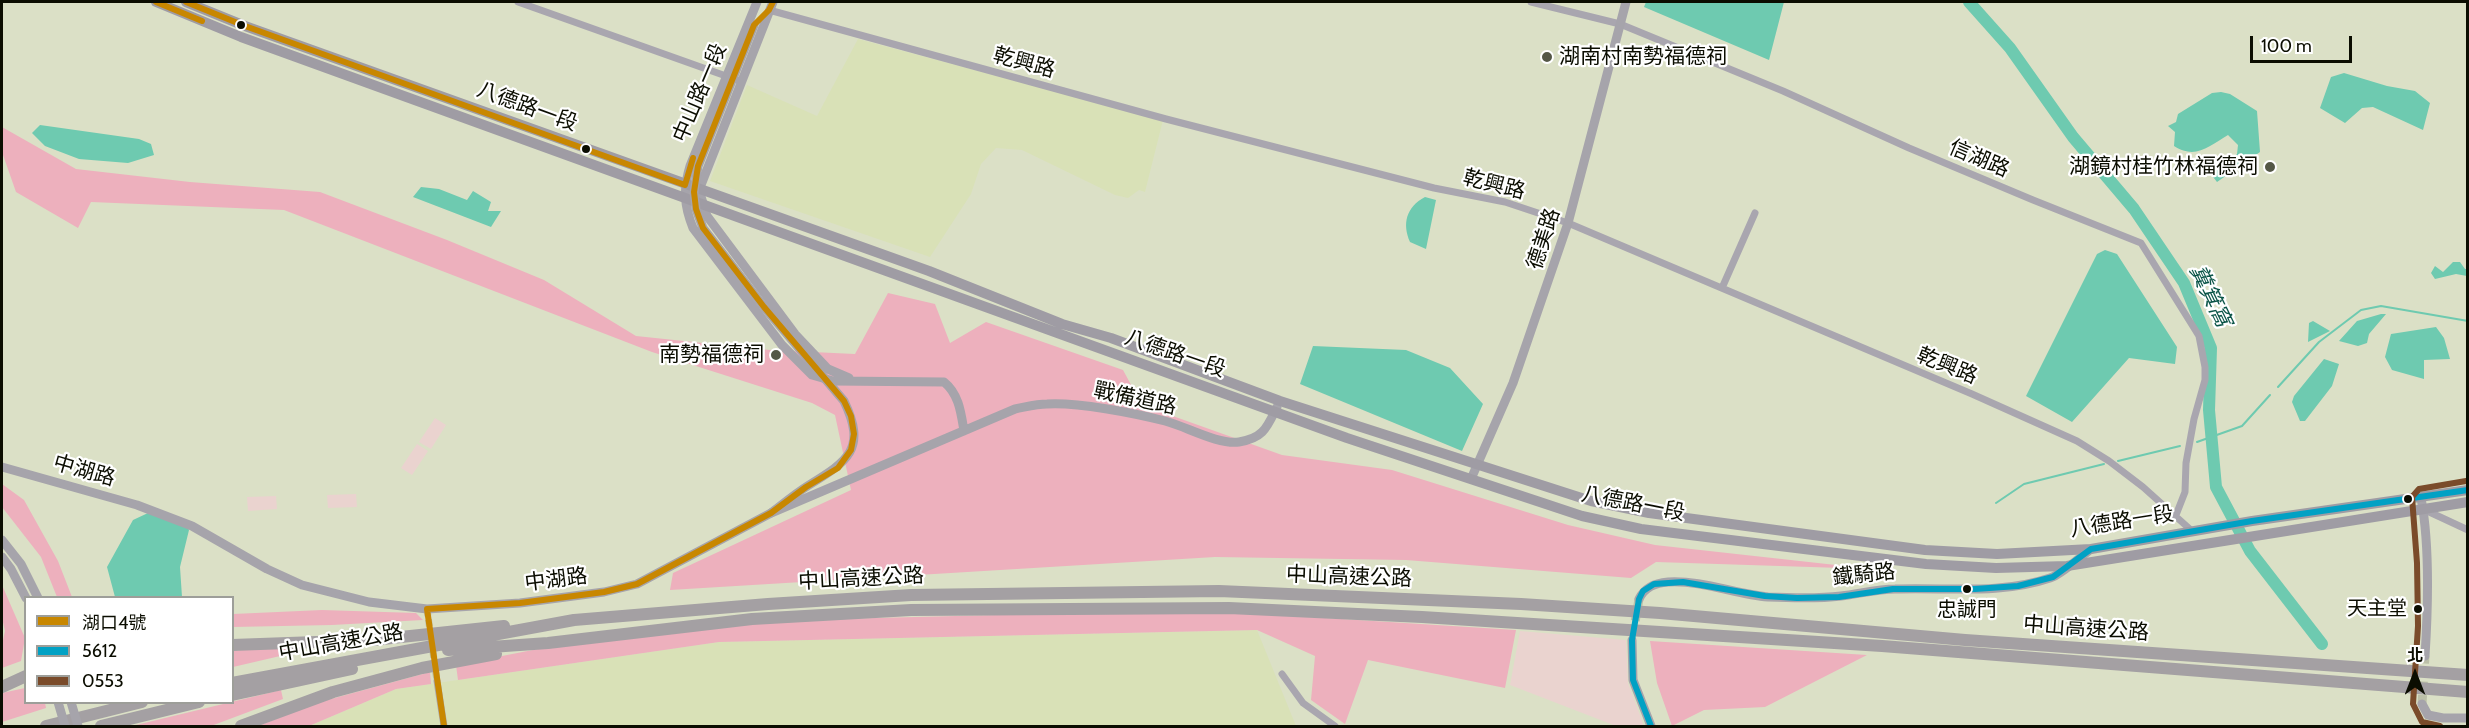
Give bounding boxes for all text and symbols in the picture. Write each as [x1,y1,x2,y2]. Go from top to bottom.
unlabelled marker [235,19,247,31]
scale bar [2253,24,2355,62]
text: 100 m [2261,35,2312,57]
street label: 中山路一段 [668,40,732,146]
street label: 乾興路 [990,43,1058,83]
place label: 湖南村南勢福德祠 [1559,44,1727,70]
marker: 湖南村南勢福德祠 [1540,50,1554,64]
street label: 八德路一段 [473,77,581,137]
street label: 信湖路 [1945,135,2013,183]
unlabelled marker [580,143,592,155]
place label: 湖鏡村桂竹林福德祠 [2069,154,2258,180]
marker: 湖鏡村桂竹林福德祠 [2263,160,2277,174]
street label: 乾興路 [1460,165,1528,205]
street label: 德美路 [1522,205,1566,273]
water label: 糞箕窩 [2184,261,2236,331]
street label: 八德路一段 [1121,325,1229,383]
place label: 南勢福德祠 [659,342,764,368]
street label: 乾興路 [1913,343,1981,389]
marker: 南勢福德祠 [769,348,783,362]
street label: 戰備道路 [1091,378,1179,420]
street label: 中湖路 [50,450,118,492]
street label: 八德路一段 [1579,482,1687,526]
unlabelled marker [2402,493,2414,505]
street label: 八德路一段 [2068,501,2176,543]
street label: 鐵騎路 [1831,559,1897,591]
street label: 中山高速公路 [1286,562,1412,592]
street label: 中山高速公路 [797,563,925,595]
street label: 中湖路 [523,564,589,596]
marker: 忠誠門 [1961,583,1973,595]
legend [24,596,234,704]
place label: 天主堂 [2347,597,2407,621]
place label: 忠誠門 [1937,598,1997,622]
marker: 天主堂 [2412,603,2424,615]
text: 湖口4號 [82,612,146,634]
street label: 中山高速公路 [2022,612,2150,646]
street label: 中山高速公路 [277,620,405,666]
text: 5612 [82,640,117,662]
north arrow [2385,644,2445,704]
text: 北 [2407,646,2423,665]
text: 0553 [82,670,124,692]

